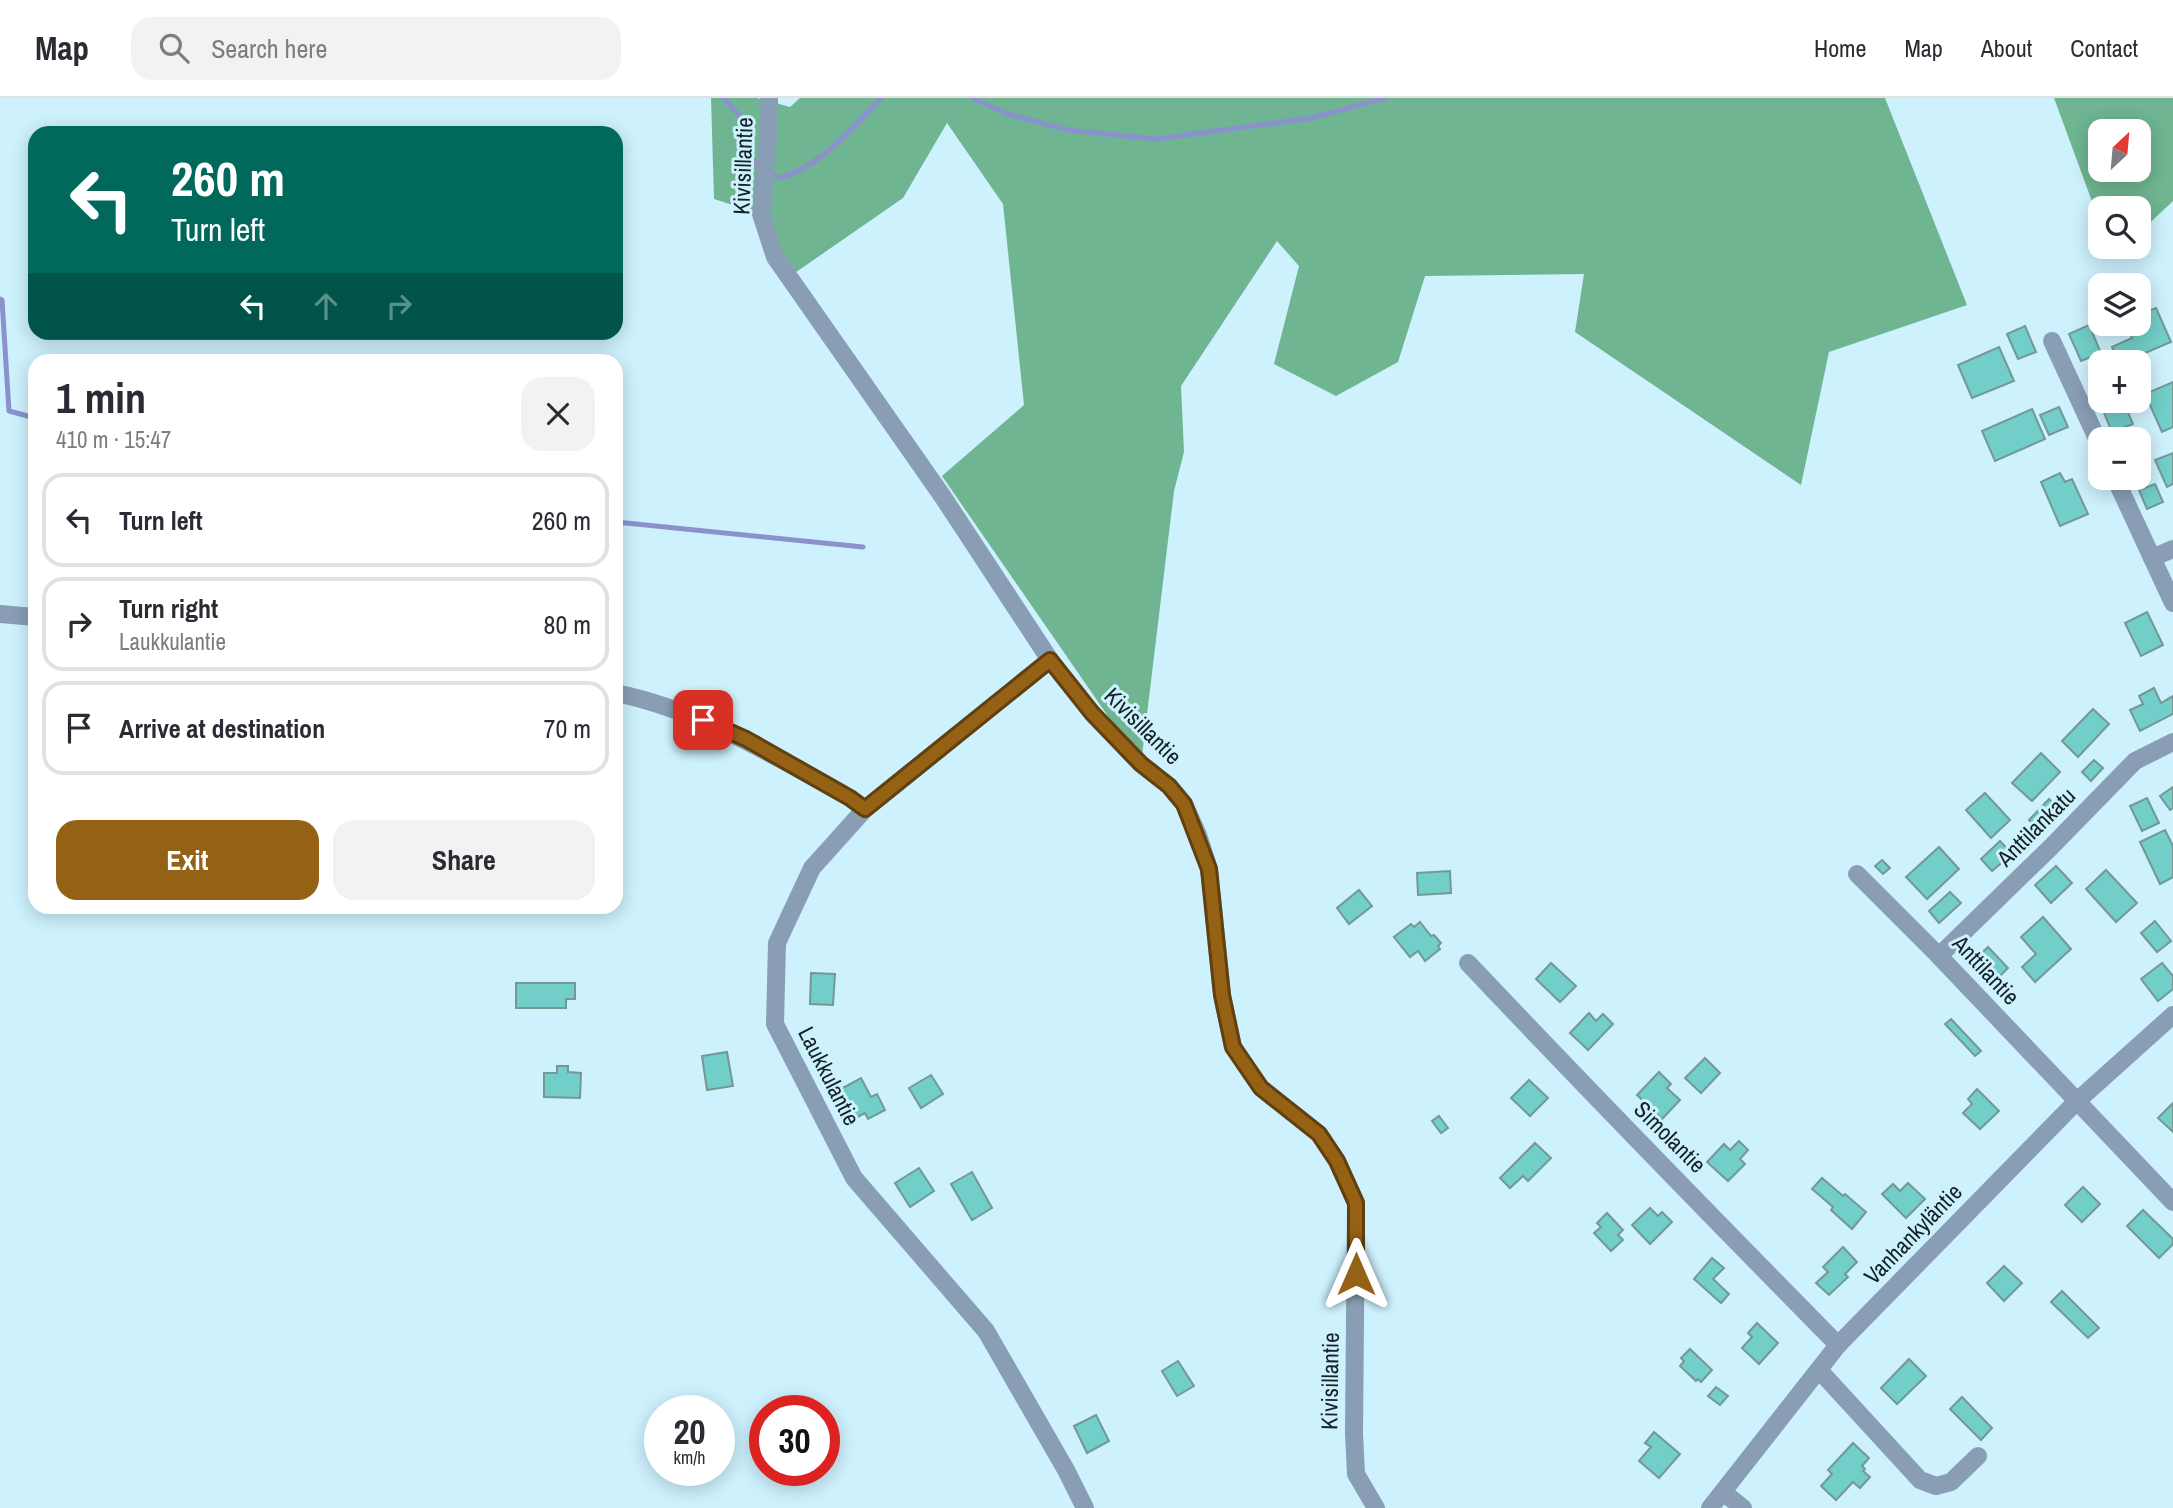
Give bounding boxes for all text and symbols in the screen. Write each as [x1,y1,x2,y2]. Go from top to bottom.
search box [131,17,621,80]
text: Map [35,26,89,70]
icon: search [155,29,193,67]
text: Search here [211,31,327,66]
text: Home [1814,32,1866,64]
text: Map [1904,32,1943,64]
text: About [1981,32,2032,64]
text: Contact [2070,32,2138,64]
street label: Kivisillantie [725,117,760,215]
north arrow [2088,119,2151,182]
map controls [2088,119,2151,490]
text: 260 m [171,145,285,211]
icon: left [56,154,147,245]
button: search [2088,196,2151,259]
text: Turn left [171,208,265,251]
button: layers [2088,273,2151,336]
icon: left [234,287,272,325]
icon: ahead [307,287,345,325]
icon: right [380,287,418,325]
button: + [2088,350,2151,413]
text: 1 min [56,370,146,426]
button: close [521,377,595,451]
text: 410 m · 15:47 [56,424,171,455]
button: − [2088,427,2151,490]
icon: left [60,501,98,539]
text: Turn left [119,503,203,538]
text: 260 m [532,503,591,538]
text: Turn right [119,591,218,626]
icon: right [60,605,98,643]
text: 80 m [544,607,591,642]
text: Laukkulantie [119,626,226,657]
street label: Kivisillantie [1098,680,1189,771]
pin [673,690,733,750]
icon: arrive [684,701,722,739]
icon: arrive [60,709,98,747]
text: Arrive at destination [119,711,325,746]
text: 70 m [544,711,591,746]
street label: Anttilankatu [1989,780,2082,874]
button: Exit [56,820,319,900]
button: Share [333,820,595,900]
street label: Anttilantie [1945,927,2027,1011]
street label: Laukkulantie [791,1021,868,1130]
street label: Simolantie [1628,1094,1713,1179]
street label: Vanhankyläntie [1857,1177,1968,1291]
position arrow [1319,1237,1393,1311]
street label: Kivisillantie [1313,1332,1346,1430]
speed limit sign: 30 [749,1395,840,1486]
text: 20 [674,1408,705,1455]
text: km/h [674,1445,706,1470]

